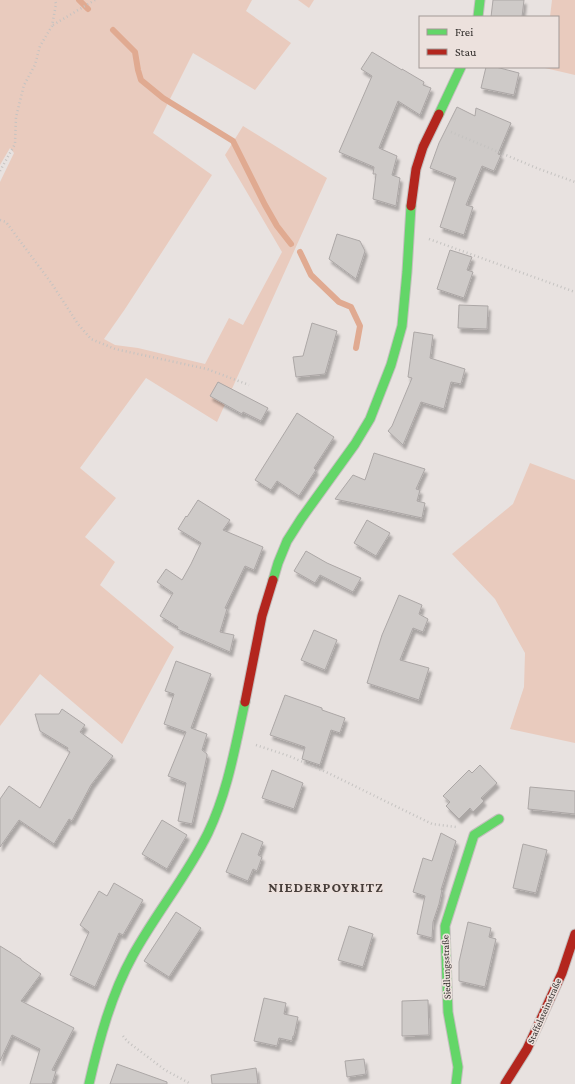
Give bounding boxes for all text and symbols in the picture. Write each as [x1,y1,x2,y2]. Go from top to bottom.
legend [419,16,559,68]
text: Frei [455,25,473,39]
text: Stau [455,45,477,59]
district label: NIEDERPOYRITZ [268,879,384,895]
street label: Siedlungsstraße [439,934,453,999]
street label: Staffelsteinstraße [525,976,564,1045]

